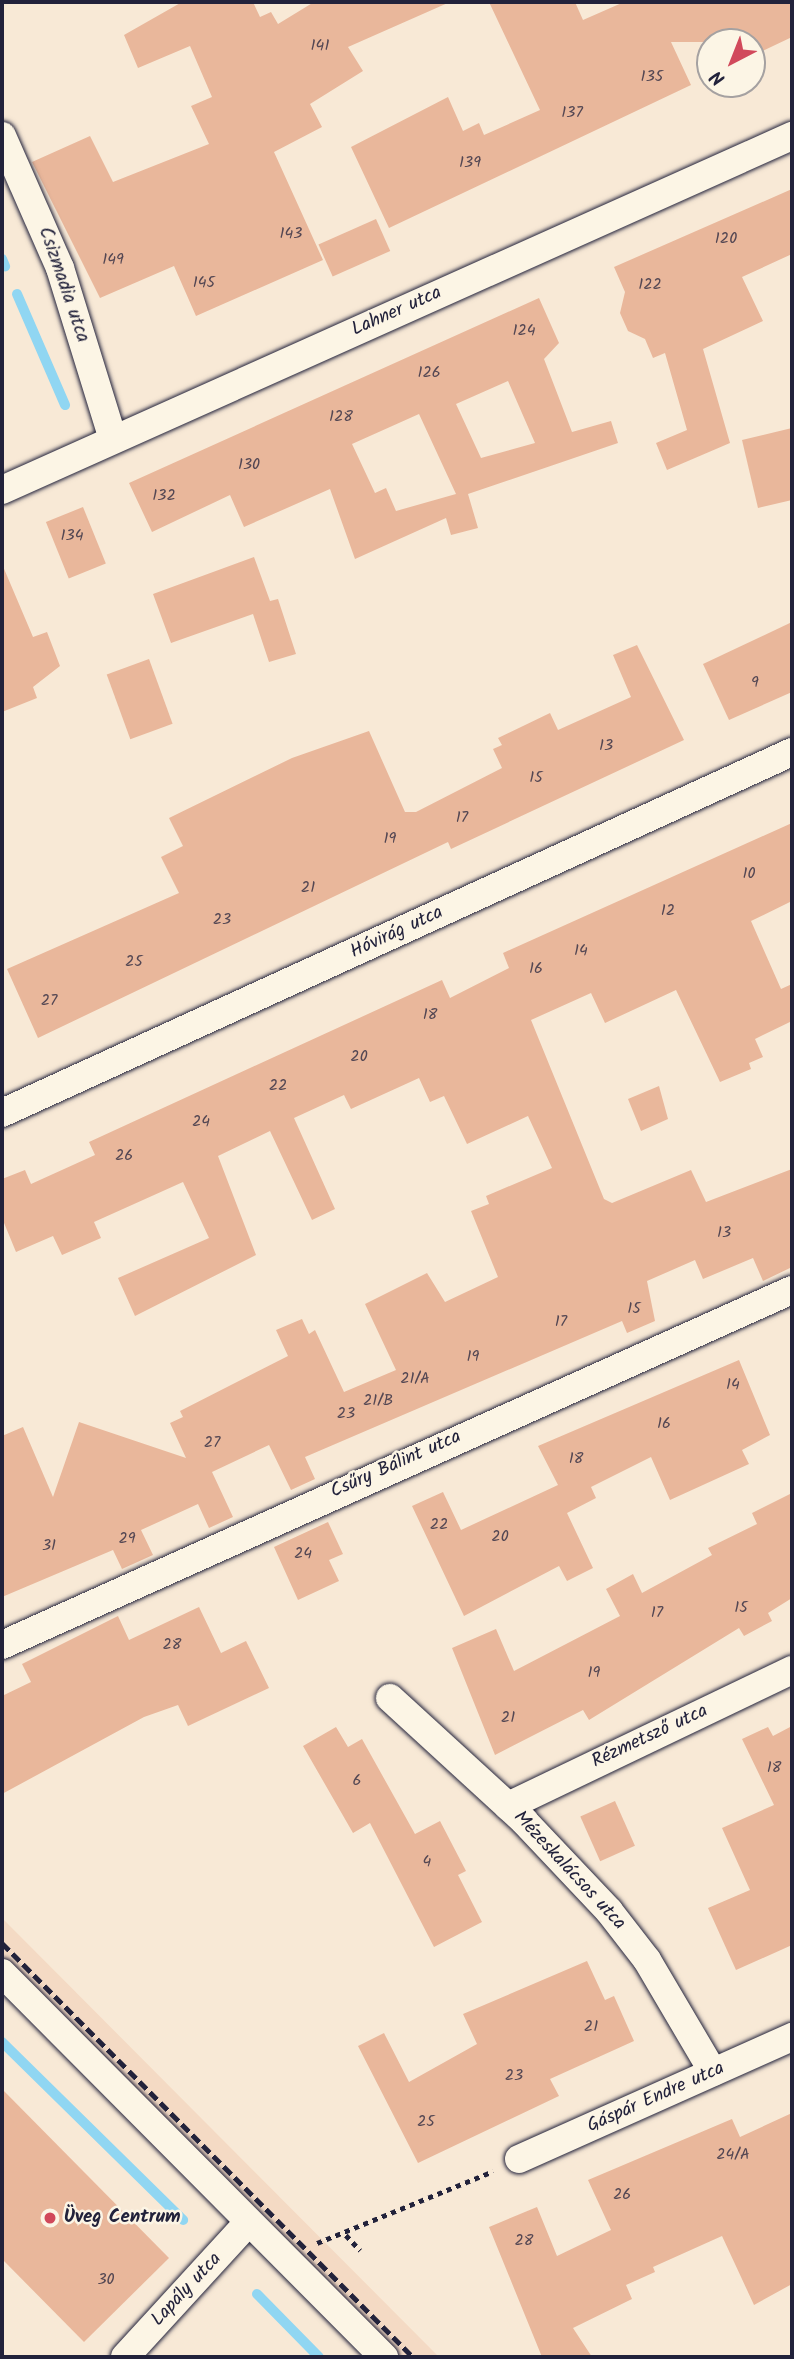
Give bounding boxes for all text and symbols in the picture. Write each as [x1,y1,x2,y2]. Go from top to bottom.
north arrow [696,28,766,98]
house number: 141 [311,36,329,56]
text: N [704,62,733,92]
house number: 135 [641,67,663,87]
house number: 137 [561,103,583,123]
house number: 139 [459,153,481,173]
street label: Csizmadia utca [33,224,93,346]
house number: 143 [280,224,302,244]
house number: 120 [715,229,737,249]
house number: 149 [102,250,124,270]
house number: 145 [193,273,215,293]
house number: 122 [638,275,662,295]
street label: Lahner utca [349,282,445,342]
house number: 124 [512,321,536,341]
house number: 126 [417,363,441,383]
house number: 128 [329,407,353,427]
house number: 130 [238,455,260,475]
house number: 132 [152,486,176,506]
house number: 134 [61,526,83,546]
house number: 9 [751,673,759,693]
house number: 13 [599,736,613,756]
house number: 15 [529,768,543,788]
house number: 17 [456,808,468,828]
house number: 19 [384,829,396,849]
house number: 10 [742,864,756,884]
house number: 21 [301,878,315,898]
house number: 12 [661,901,675,921]
street label: Hóvirág utca [347,902,447,964]
house number: 23 [213,910,231,930]
house number: 14 [574,941,588,961]
house number: 25 [125,952,143,972]
house number: 16 [529,959,543,979]
house number: 27 [41,991,57,1011]
house number: 18 [423,1005,437,1025]
house number: 20 [350,1047,368,1067]
house number: 22 [269,1076,287,1096]
house number: 24 [192,1112,210,1132]
house number: 26 [115,1146,133,1166]
house number: 13 [717,1223,731,1243]
house number: 15 [627,1299,641,1319]
house number: 17 [555,1312,567,1332]
house number: 19 [467,1347,479,1367]
house number: 21/A [400,1369,430,1389]
house number: 14 [726,1375,740,1395]
house number: 21/B [363,1391,393,1411]
house number: 23 [337,1404,355,1424]
house number: 16 [657,1414,671,1434]
street label: Csűry Bálint utca [327,1426,465,1504]
house number: 27 [204,1433,220,1453]
house number: 18 [569,1449,583,1469]
house number: 22 [430,1515,448,1535]
house number: 20 [491,1527,509,1547]
house number: 29 [118,1529,136,1549]
house number: 31 [42,1536,56,1556]
house number: 24 [294,1544,312,1564]
house number: 15 [734,1598,748,1618]
house number: 17 [651,1603,663,1623]
house number: 28 [163,1635,181,1655]
house number: 19 [588,1663,600,1683]
street label: Rézmetsző utca [588,1700,712,1774]
house number: 21 [501,1708,515,1728]
house number: 18 [767,1758,781,1778]
house number: 6 [353,1771,361,1791]
street label: Mézeskalácsos utca [508,1807,630,1935]
house number: 4 [423,1852,431,1872]
house number: 21 [584,2017,598,2037]
street label: Gáspár Endre utca [584,2058,728,2138]
house number: 23 [505,2066,523,2086]
house number: 25 [417,2112,435,2132]
house number: 24/A [716,2145,750,2165]
house number: 26 [613,2185,631,2205]
place label: Üveg Centrum [64,2207,180,2229]
marker: Üveg Centrum [42,2210,58,2226]
house number: 28 [515,2231,533,2251]
street label: Lapály utca [147,2248,227,2332]
house number: 30 [97,2270,115,2290]

